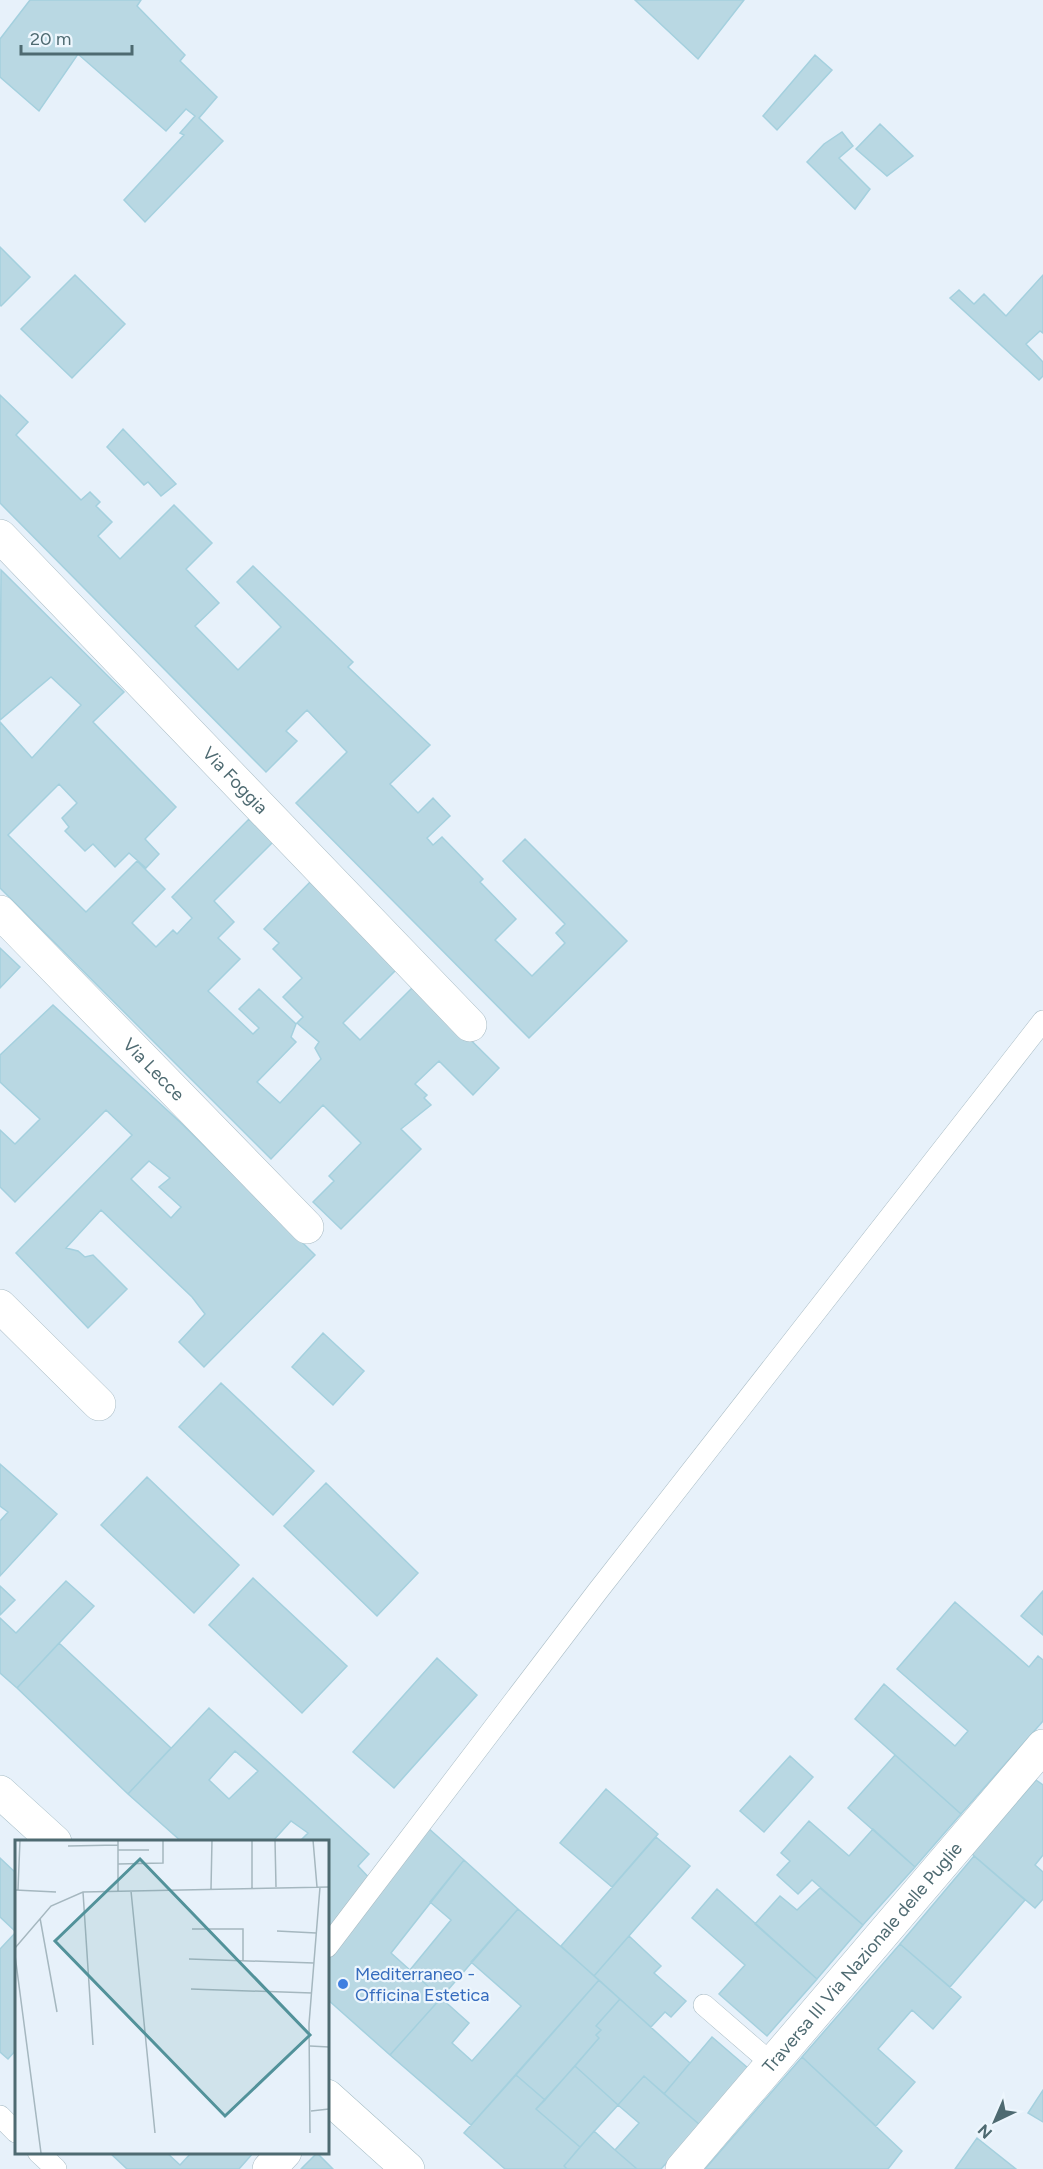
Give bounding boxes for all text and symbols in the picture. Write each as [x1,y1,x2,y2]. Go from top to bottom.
scale bar [21,18,132,56]
text: 20 m [30,28,71,50]
street label: Via Foggia [198,742,272,819]
street label: Via Lecce [118,1034,189,1106]
street label: Traversa III Via Nazionale delle Puglie [758,1838,967,2077]
inset map [15,1840,328,2154]
place label: Mediterraneo - Officina Estetica [355,1963,490,2006]
marker: Mediterraneo - Officina Estetica [336,1977,350,1991]
north arrow [965,2091,1025,2151]
text: N [974,2120,996,2143]

